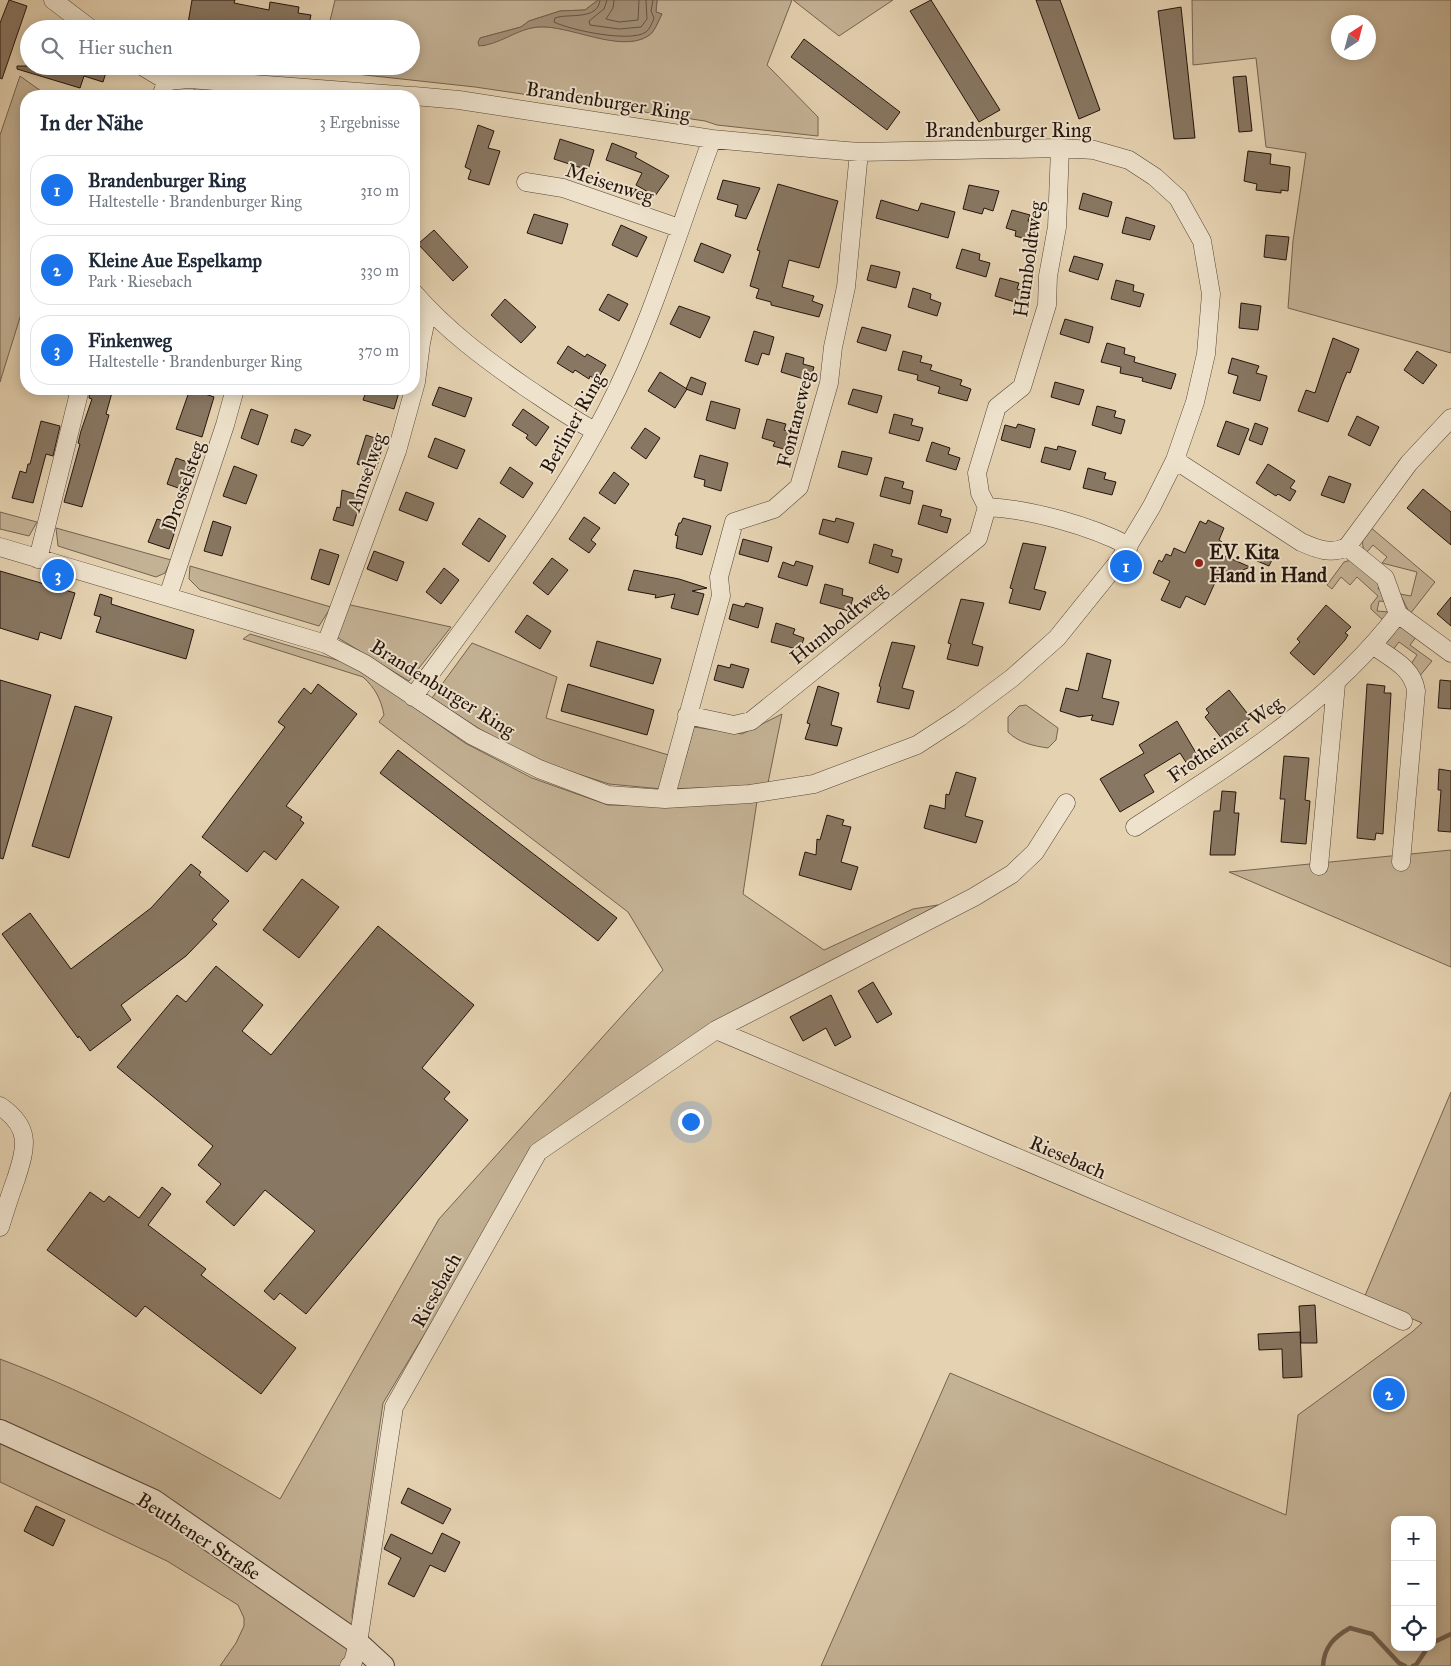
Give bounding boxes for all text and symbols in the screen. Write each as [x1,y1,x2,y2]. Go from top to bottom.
north arrow [1331,15,1376,60]
search box [20,20,420,75]
icon: search [38,34,66,62]
text: Hier suchen [78,36,172,59]
street label: Brandenburger Ring [524,76,693,127]
text: In der Nähe [40,110,143,136]
text: 3 Ergebnisse [319,113,400,132]
street label: Brandenburger Ring [925,118,1092,143]
street label: Meisenweg [563,158,658,210]
text: Brandenburger Ring [88,169,246,192]
text: 1 [54,181,60,200]
text: 310 m [360,181,399,200]
text: Haltestelle · Brandenburger Ring [88,192,302,211]
street label: Humboldtweg [1008,199,1049,319]
text: Kleine Aue Espelkamp [88,249,262,272]
text: 2 [53,261,61,280]
text: 330 m [360,261,399,280]
text: Park · Riesebach [88,272,192,291]
text: Finkenweg [88,329,172,352]
text: 3 [54,341,60,360]
text: 370 m [358,341,399,360]
text: Haltestelle · Brandenburger Ring [88,352,302,371]
street label: Fontaneweg [771,367,820,470]
street label: Berliner Ring [535,368,610,478]
street label: Amselweg [341,429,392,516]
street label: Drosselsteg [156,437,211,535]
place label: EV. Kita Hand in Hand [1209,540,1328,587]
pin: 1 [1110,547,1142,585]
pin: 3 [42,556,74,594]
marker: EV. Kita Hand in Hand [1193,557,1205,569]
street label: Humboldtweg [785,576,892,670]
street label: Brandenburger Ring [366,634,520,743]
street label: Frotheimer Weg [1163,690,1288,788]
your location [678,1109,704,1135]
street label: Riesebach [1026,1130,1110,1184]
street label: Riesebach [406,1249,466,1331]
pin: 2 [1373,1375,1405,1413]
street label: Beuthener Straße [133,1487,265,1585]
map controls [1391,1516,1436,1651]
button: + [1391,1516,1436,1561]
button: − [1391,1561,1436,1606]
button: locate [1391,1606,1436,1651]

